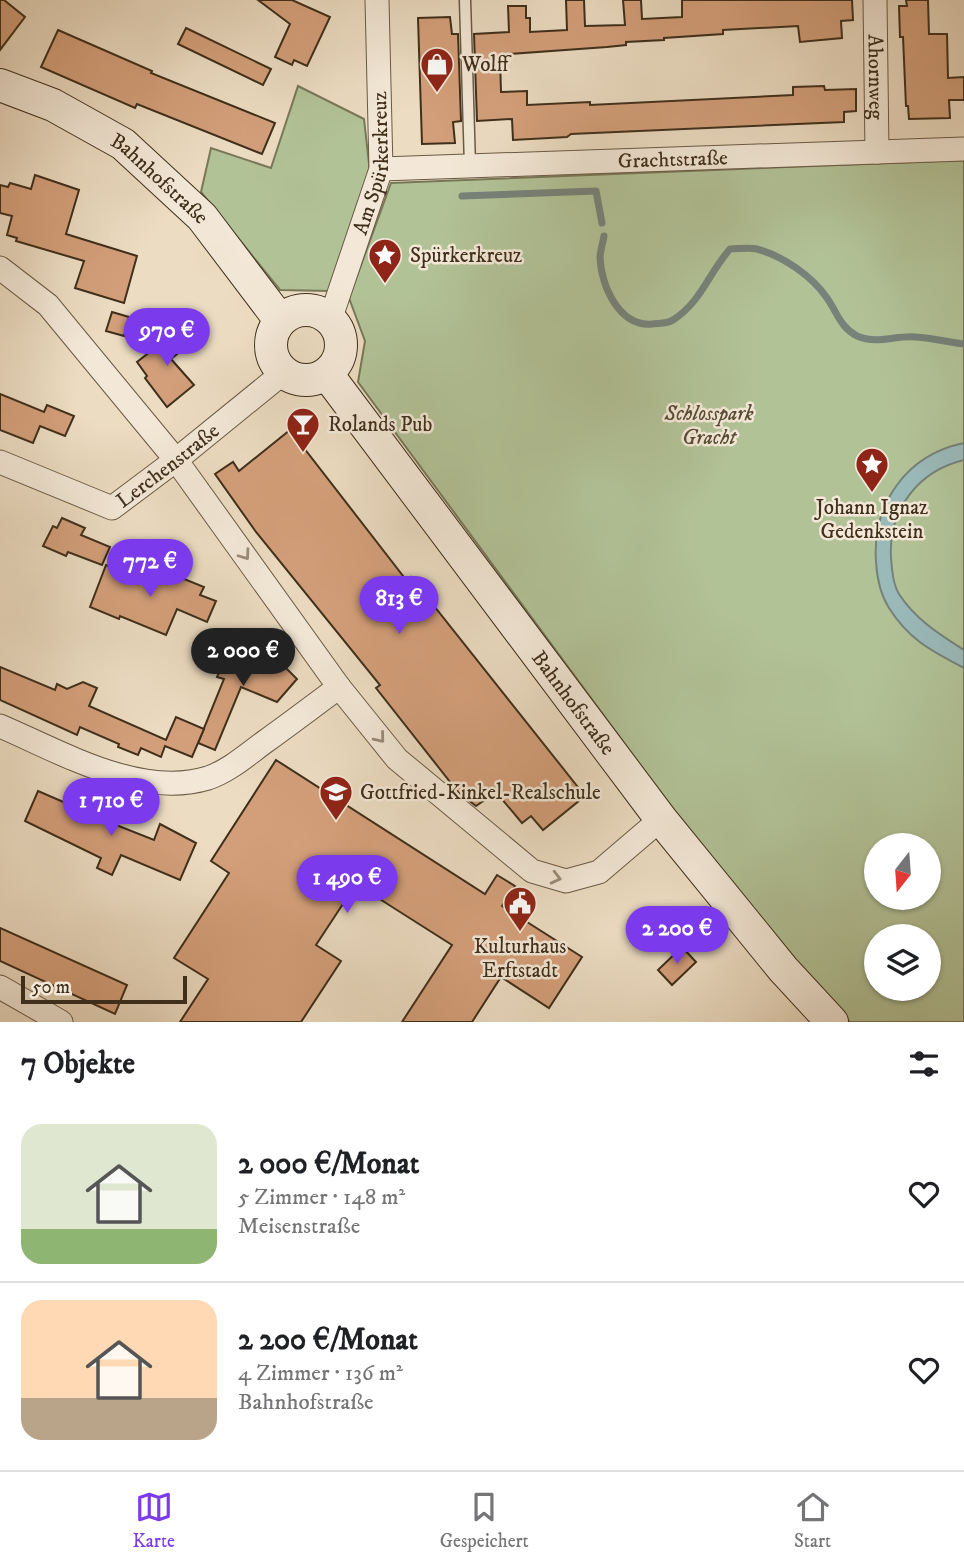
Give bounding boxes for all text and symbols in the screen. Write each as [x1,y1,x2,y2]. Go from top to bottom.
street label: Ahornweg [861,34,889,121]
shop icon: Wolff [418,45,456,94]
place label: Wolff [461,52,512,78]
street label: Am Spürkerkreuz [348,91,395,238]
street label: Bahnhofstraße [106,128,215,229]
street label: Grachtstraße [617,145,729,175]
place icon: Spürkerkreuz [366,236,404,285]
place label: Spürkerkreuz [410,243,522,269]
pin: 970 € [118,308,216,368]
text: 970 € [140,316,194,345]
park label: Schlosspark Gracht [664,401,754,451]
bar icon: Rolands Pub [284,405,322,454]
place label: Rolands Pub [328,412,432,438]
street label: Lerchenstraße [111,418,225,514]
place icon: Johann Ignaz Gedenkstein [853,445,891,494]
place label: Johann Ignaz Gedenkstein [814,495,928,545]
pin: 772 € [101,540,199,599]
text: 772 € [123,547,177,576]
one-way arrow [237,547,249,560]
pin: 813 € [350,576,448,636]
text: 813 € [376,584,422,613]
pin: 2 000 € [178,628,308,688]
text: 2 000 € [207,636,279,665]
street label: Bahnhofstraße [525,646,621,761]
one-way arrow [372,730,384,743]
school or university icon: Gottfried-Kinkel-Realschule [317,773,355,822]
pin: 1 710 € [46,778,176,838]
place label: Gottfried-Kinkel-Realschule [360,780,601,806]
text: 1 710 € [79,786,143,815]
north arrow [864,833,942,910]
map controls [864,833,941,1001]
pin: 1 490 € [282,856,412,915]
text: 1 490 € [313,863,381,892]
one-way arrow [550,869,562,884]
public building icon: Kulturhaus Erftstadt [501,884,539,933]
pin: 2 200 € [612,906,742,966]
text: 2 200 € [642,914,712,943]
button: layers [864,924,941,1001]
place label: Kulturhaus Erftstadt [474,934,566,984]
scale bar [21,973,187,1005]
text: 50 m [32,976,70,999]
icon: filters [905,1045,943,1083]
text: 7 Objekte [21,1046,135,1083]
text: 2 000 €/Monat [238,1146,419,1183]
icon: home [77,1152,161,1236]
icon: heart [905,1175,943,1213]
text: 5 Zimmer · 148 m² [238,1183,405,1212]
text: Meisenstraße [238,1212,360,1241]
text: 2 200 €/Monat [238,1322,418,1359]
icon: home [77,1328,161,1412]
icon: heart [905,1351,943,1389]
text: 4 Zimmer · 136 m² [238,1359,403,1388]
text: Bahnhofstraße [238,1388,374,1417]
tab: Karte [132,1488,175,1553]
tab: Gespeichert [440,1488,529,1553]
tab: Start [794,1488,832,1553]

